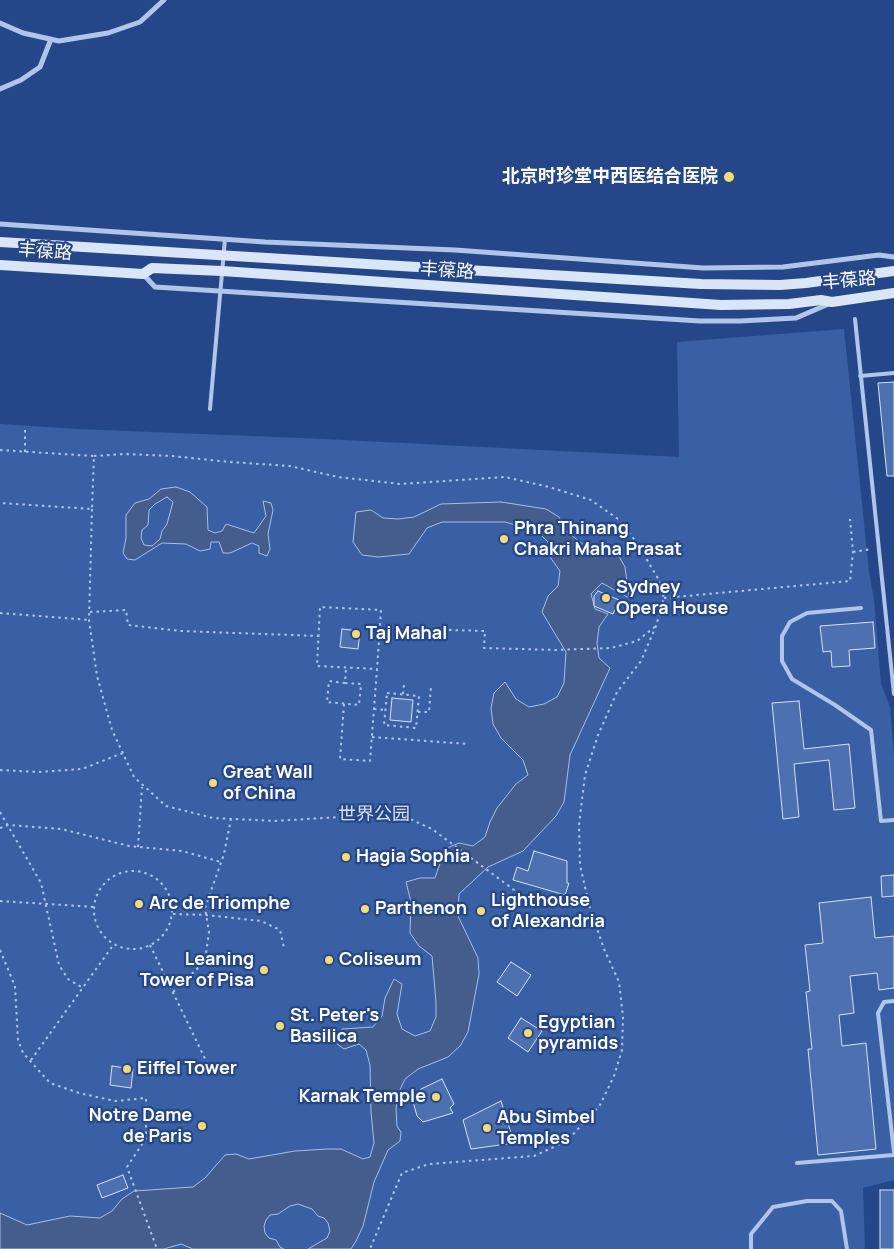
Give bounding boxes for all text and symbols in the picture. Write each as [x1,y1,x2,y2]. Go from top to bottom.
place label: 北京时珍堂中西医结合医院 [502,166,718,188]
marker: 北京时珍堂中西医结合医院 [722,170,736,184]
street label: 丰葆路 [17,239,73,265]
street label: 丰葆路 [419,258,475,284]
street label: 丰葆路 [821,268,877,294]
place label: Phra Thinang Chakri Maha Prasat [514,518,682,560]
marker: Phra Thinang Chakri Maha Prasat [498,533,510,545]
place label: Sydney Opera House [616,577,728,620]
marker: Sydney Opera House [600,592,612,604]
place label: Taj Mahal [366,623,447,645]
marker: Taj Mahal [350,628,362,640]
place label: Great Wall of China [223,762,313,804]
marker: Great Wall of China [207,777,219,789]
park label: 世界公园 [338,804,410,826]
place label: Hagia Sophia [356,846,470,868]
marker: Hagia Sophia [340,851,352,863]
place label: Lighthouse of Alexandria [491,890,605,932]
place label: Arc de Triomphe [149,893,290,915]
marker: Arc de Triomphe [133,898,145,910]
place label: Parthenon [375,898,467,920]
marker: Parthenon [359,903,371,915]
marker: Lighthouse of Alexandria [475,905,487,917]
place label: Leaning Tower of Pisa [140,949,254,992]
place label: Coliseum [339,949,422,971]
marker: Coliseum [323,954,335,966]
marker: Leaning Tower of Pisa [258,964,270,976]
place label: St. Peter's Basilica [290,1005,379,1048]
place label: Egyptian pyramids [538,1012,618,1054]
marker: St. Peter's Basilica [274,1020,286,1032]
marker: Egyptian pyramids [522,1027,534,1039]
place label: Eiffel Tower [137,1058,237,1080]
marker: Eiffel Tower [121,1063,133,1075]
place label: Karnak Temple [299,1086,426,1108]
marker: Karnak Temple [430,1091,442,1103]
place label: Notre Dame de Paris [89,1105,192,1148]
place label: Abu Simbel Temples [497,1107,595,1150]
marker: Notre Dame de Paris [196,1120,208,1132]
marker: Abu Simbel Temples [481,1122,493,1134]

